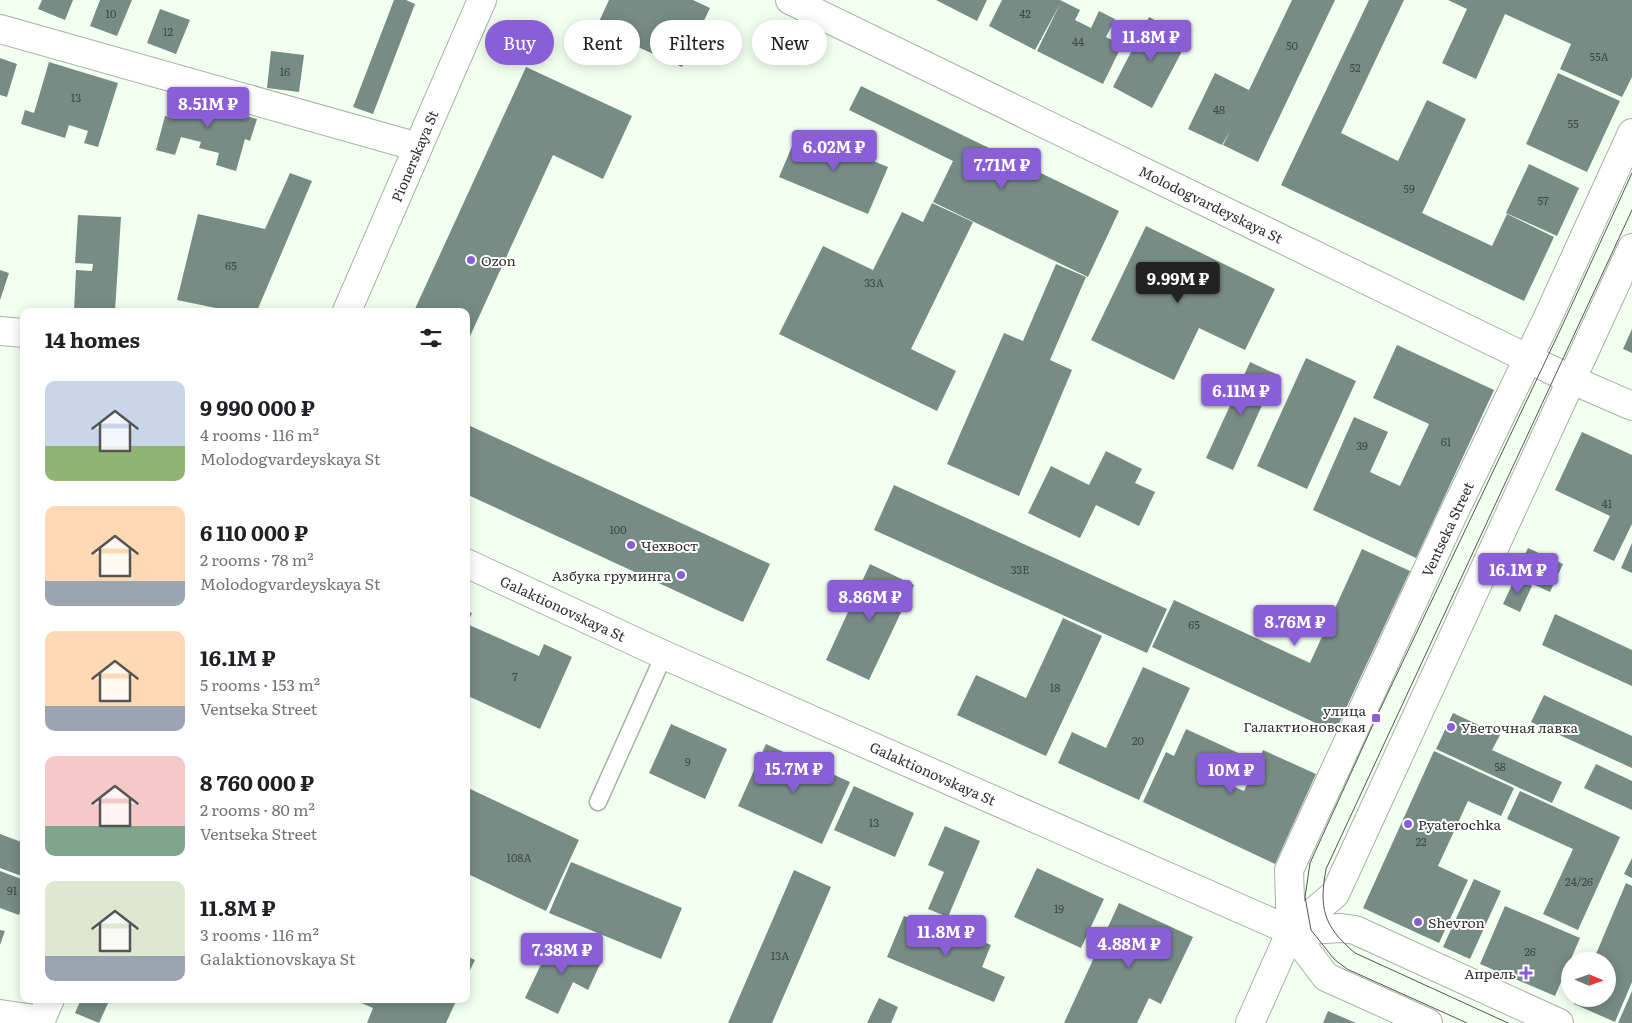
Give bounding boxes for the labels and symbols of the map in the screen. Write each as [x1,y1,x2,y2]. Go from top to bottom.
house number: 10 [106,5,116,21]
house number: 42 [1019,5,1031,21]
pin: 11.8M ₽ [1105,20,1197,62]
house number: 12 [163,23,173,39]
house number: 44 [1072,33,1084,49]
house number: 50 [1286,37,1298,53]
house number: 55А [1589,48,1609,64]
house number: 52 [1349,59,1361,75]
house number: 16 [280,63,290,79]
pin: 8.51M ₽ [162,86,254,129]
house number: 13 [71,89,81,105]
house number: 48 [1213,101,1225,117]
street label: Pionerskaya St [386,107,442,205]
house number: 55 [1567,115,1579,131]
pin: 6.02M ₽ [788,130,880,172]
pin: 7.71M ₽ [956,148,1048,190]
street label: Molodogvardeyskaya St [1136,160,1287,248]
house number: 59 [1403,180,1415,196]
house number: 57 [1537,192,1549,208]
place label: Ozon [481,250,516,270]
marker: Ozon [465,254,477,266]
house number: 65 [225,257,237,273]
pin: 9.99M ₽ [1132,262,1224,304]
house number: 33А [864,274,884,290]
pin: 6.11M ₽ [1195,374,1287,416]
house number: 61 [1441,433,1452,449]
house number: 39 [1356,437,1368,453]
street label: Ventseka Street [1416,478,1478,580]
house number: 41 [1602,495,1613,511]
house number: 100 [609,521,627,537]
place label: Чехвост [641,535,698,555]
marker: Чехвост [625,539,637,551]
pin: 16.1M ₽ [1472,552,1564,595]
house number: 33Е [1011,561,1029,577]
place label: Азбука груминга [552,565,671,585]
marker: Азбука груминга [675,569,687,581]
street label: Galaktionovskaya St [497,570,629,646]
pin: 8.86M ₽ [824,580,916,622]
pin: 8.76M ₽ [1249,604,1341,647]
house number: 65 [1188,616,1200,632]
house number: 7 [512,668,518,684]
house number: 18 [1050,679,1060,695]
place label: улица Галактионовская [1243,700,1366,736]
marker: улица Галактионовская [1370,712,1382,724]
place label: Уветочная лавка [1461,717,1579,737]
marker: Уветочная лавка [1445,721,1457,733]
house number: 20 [1132,732,1144,748]
street label: Galaktionovskaya St [867,736,999,810]
pin: 15.7M ₽ [748,752,840,794]
pin: 10M ₽ [1196,752,1266,795]
house number: 9 [685,753,691,769]
house number: 58 [1494,758,1506,774]
house number: 13 [869,814,879,830]
place label: Pyaterochka [1418,814,1501,834]
marker: Pyaterochka [1402,818,1414,830]
house number: 22 [1415,833,1427,849]
house number: 108А [507,849,531,865]
house number: 24/26 [1565,873,1593,889]
house number: 91 [7,882,18,898]
house number: 19 [1054,900,1064,916]
place label: Shevron [1428,912,1485,932]
pin: 11.8M ₽ [900,914,992,957]
marker: Shevron [1412,916,1424,928]
pin: 4.88M ₽ [1083,926,1175,969]
pin: 7.38M ₽ [516,932,608,975]
house number: 26 [1524,943,1536,959]
house number: 13А [771,947,789,963]
north arrow [1561,952,1616,1008]
place label: Апрель [1464,963,1516,983]
marker: Апрель [1520,967,1532,979]

